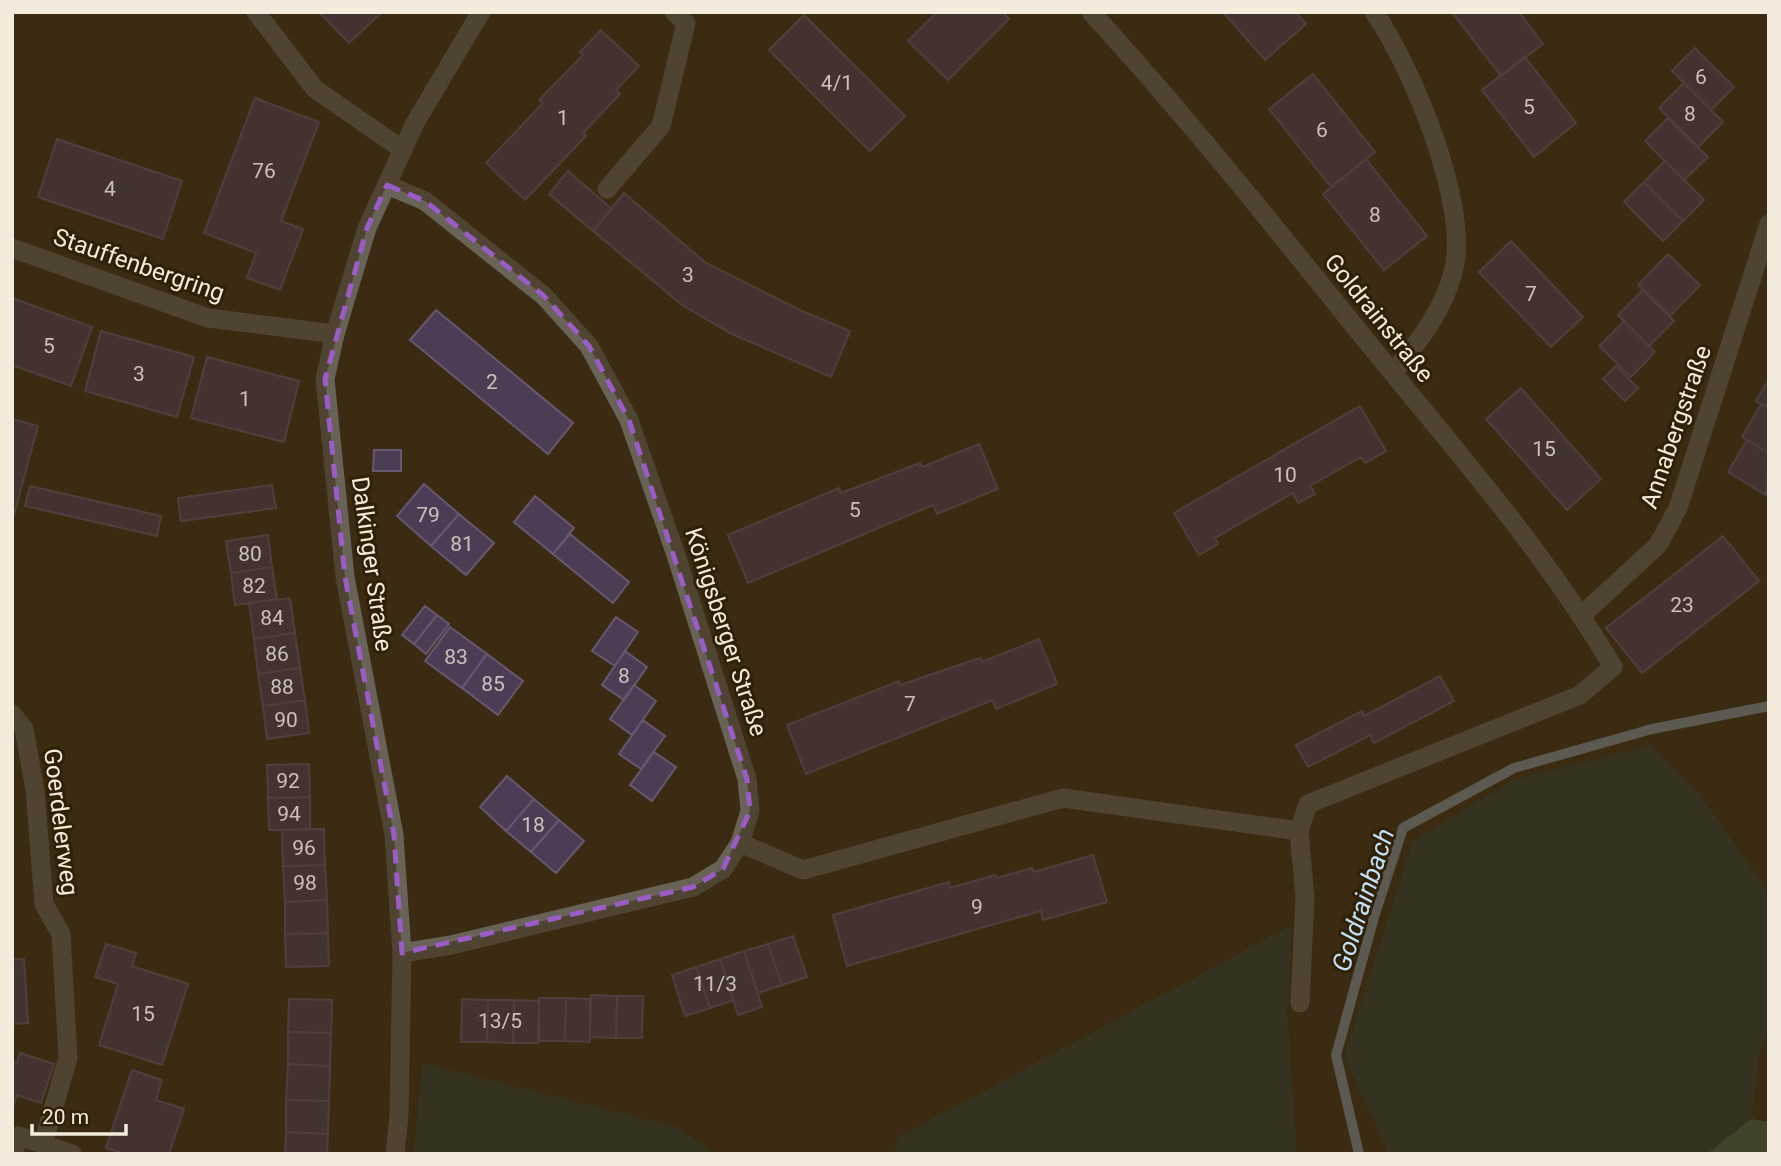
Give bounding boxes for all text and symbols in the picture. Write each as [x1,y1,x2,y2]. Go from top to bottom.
house number: 6 [1695,65,1707,89]
house number: 4/1 [821,71,853,95]
house number: 5 [1523,95,1535,119]
house number: 8 [1684,102,1696,126]
house number: 1 [557,106,569,130]
house number: 6 [1316,118,1328,142]
house number: 76 [252,159,276,183]
house number: 4 [104,177,116,201]
house number: 8 [1369,203,1381,227]
street label: Stauffenbergring [50,223,228,307]
street label: Goldrainstraße [1319,248,1439,388]
house number: 3 [682,263,694,287]
house number: 7 [1525,282,1537,306]
house number: 5 [43,334,55,358]
street label: Annabergstraße [1635,342,1717,512]
house number: 3 [133,362,145,386]
house number: 2 [486,370,498,394]
house number: 1 [239,387,251,411]
house number: 15 [1532,437,1556,461]
house number: 10 [1273,463,1297,487]
street label: Dalkinger Straße [346,475,398,653]
house number: 5 [849,498,861,522]
house number: 79 [416,503,440,527]
street label: Königsberger Straße [679,524,773,740]
house number: 81 [450,532,474,556]
house number: 80 [238,542,262,566]
house number: 82 [242,574,266,598]
house number: 23 [1670,593,1694,617]
house number: 84 [260,606,284,630]
house number: 86 [265,642,289,666]
house number: 83 [444,645,468,669]
house number: 8 [618,664,630,688]
house number: 85 [481,672,505,696]
house number: 88 [270,675,294,699]
house number: 7 [904,692,916,716]
house number: 90 [274,708,298,732]
street label: Goerdelerweg [38,747,84,897]
house number: 92 [276,769,300,793]
house number: 94 [277,802,301,826]
house number: 18 [521,813,545,837]
water label: Goldrainbach [1326,825,1400,975]
house number: 96 [292,836,316,860]
house number: 98 [293,871,317,895]
house number: 9 [971,895,983,919]
house number: 11/3 [693,972,737,996]
house number: 15 [131,1002,155,1026]
house number: 13/5 [478,1009,522,1033]
scale bar [32,1092,126,1136]
text: 20 m [42,1105,89,1129]

